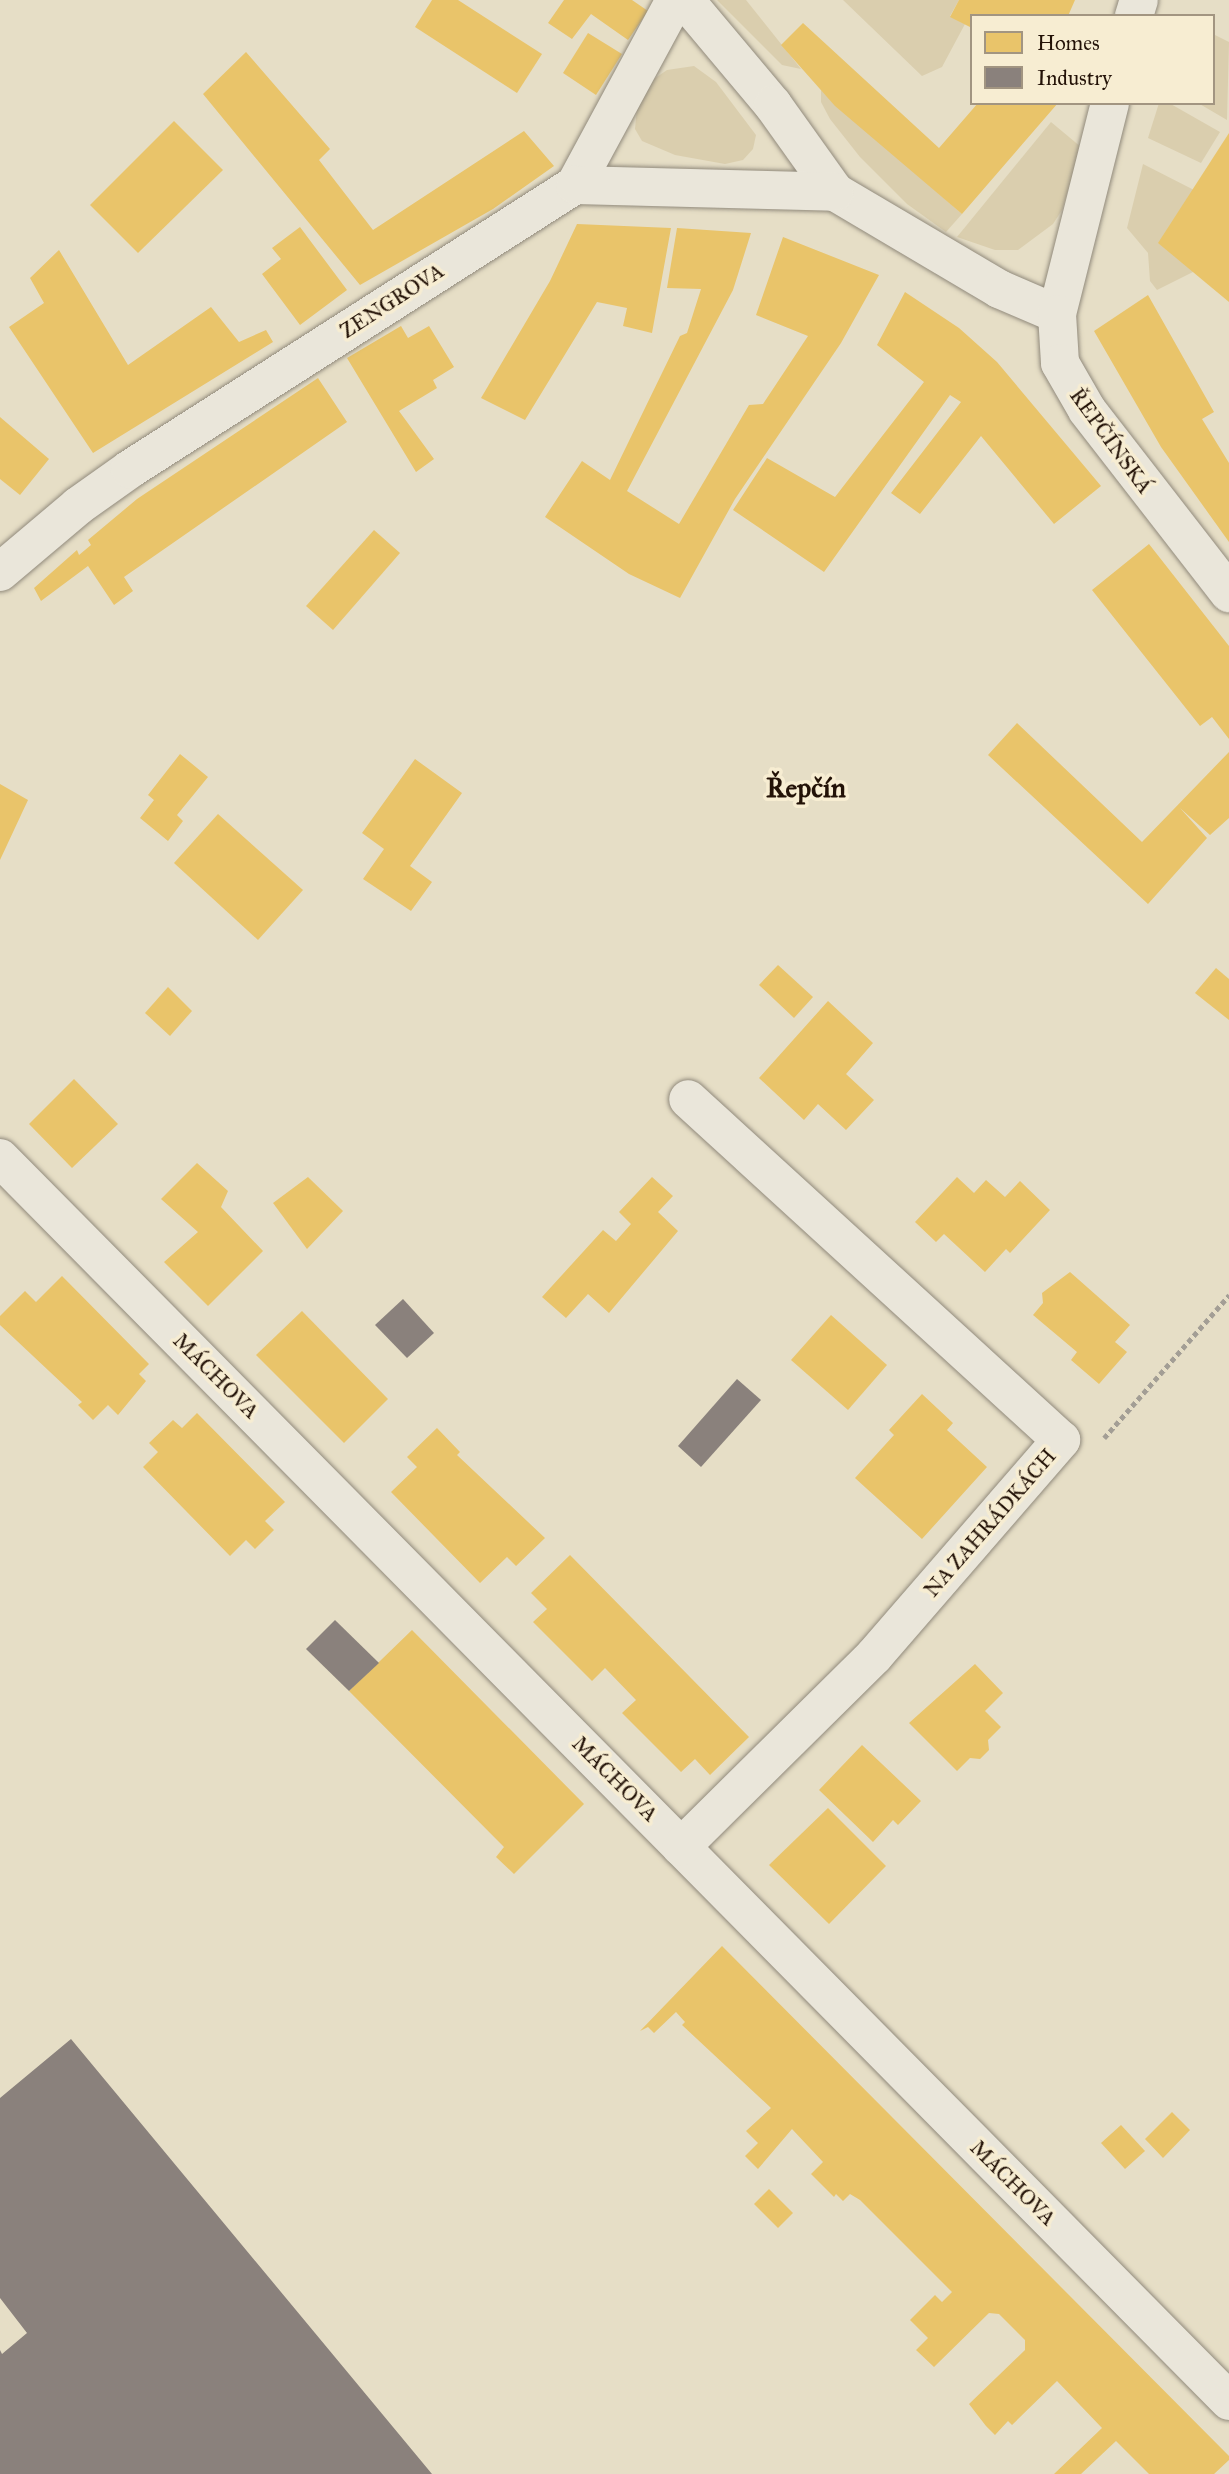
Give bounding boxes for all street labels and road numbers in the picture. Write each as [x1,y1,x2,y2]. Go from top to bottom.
street label: ZENGROVA [336,258,448,344]
street label: ŘEPČÍNSKÁ [1064,383,1158,499]
street label: MÁCHOVA [168,1328,264,1424]
street label: NA ZAHRÁDKÁCH [919,1444,1061,1602]
street label: MÁCHOVA [567,1731,663,1827]
street label: MÁCHOVA [965,2135,1061,2231]

